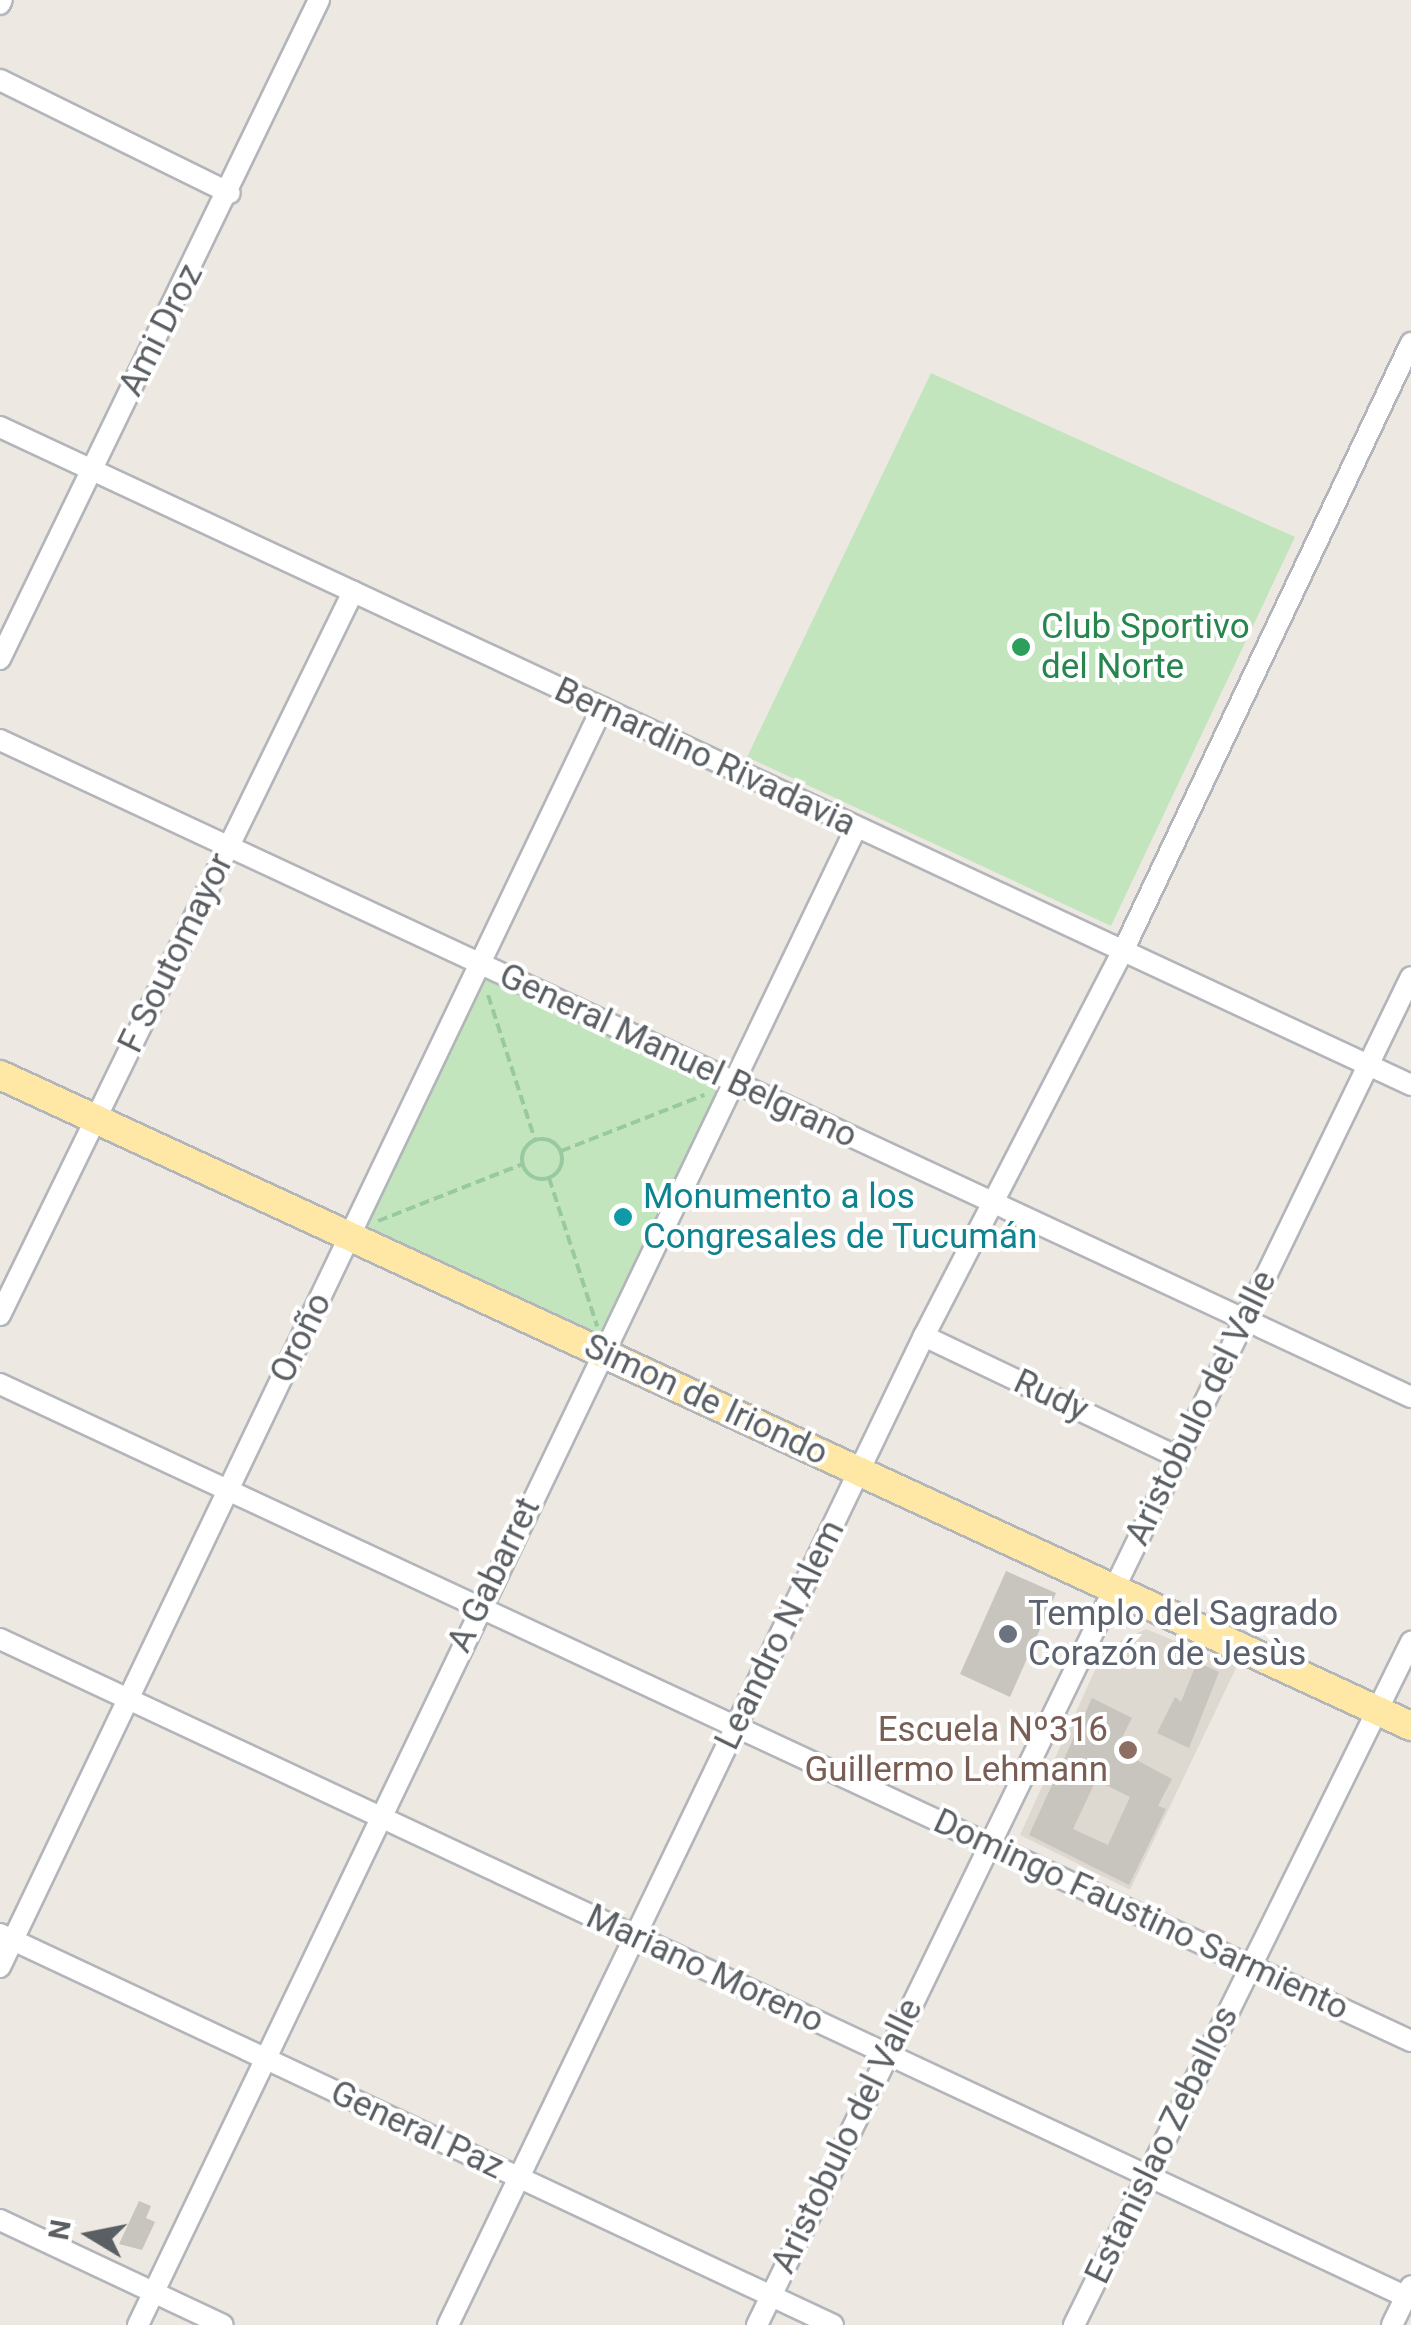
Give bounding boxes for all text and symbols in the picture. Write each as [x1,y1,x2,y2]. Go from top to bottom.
street label: Ami Droz [110,257,212,403]
place label: Club Sportivo del Norte [1041,606,1250,688]
marker: Club Sportivo del Norte [1010,636,1032,658]
street label: Bernardino Rivadavia [548,669,862,845]
street label: F Soutomayor [110,846,242,1060]
street label: General Manuel Belgrano [493,955,863,1157]
place label: Monumento a los Congresales de Tucumán [643,1176,1038,1258]
marker: Monumento a los Congresales de Tucumán [612,1206,634,1228]
street label: Aristobulo del Valle [1116,1264,1286,1552]
street label: Oroño [261,1286,341,1390]
street label: Simon de Iriondo [578,1325,834,1475]
street label: Rudy [1007,1361,1095,1431]
street label: A Gabarret [439,1491,549,1659]
street label: Leandro N Alem [706,1513,854,1757]
place label: Templo del Sagrado Corazón de Jesùs [1028,1593,1338,1675]
marker: Templo del Sagrado Corazón de Jesùs [997,1623,1019,1645]
place label: Escuela Nº316 Guillermo Lehmann [805,1709,1108,1791]
marker: Escuela Nº316 Guillermo Lehmann [1117,1739,1139,1761]
street label: Domingo Faustino Sarmiento [927,1800,1355,2030]
street label: Mariano Moreno [580,1896,830,2042]
street label: Aristobulo del Valle [762,1992,932,2280]
street label: Estanislao Zeballos [1077,1999,1247,2291]
street label: General Paz [324,2072,510,2188]
north arrow [40,2185,140,2285]
text: N [42,2217,78,2242]

